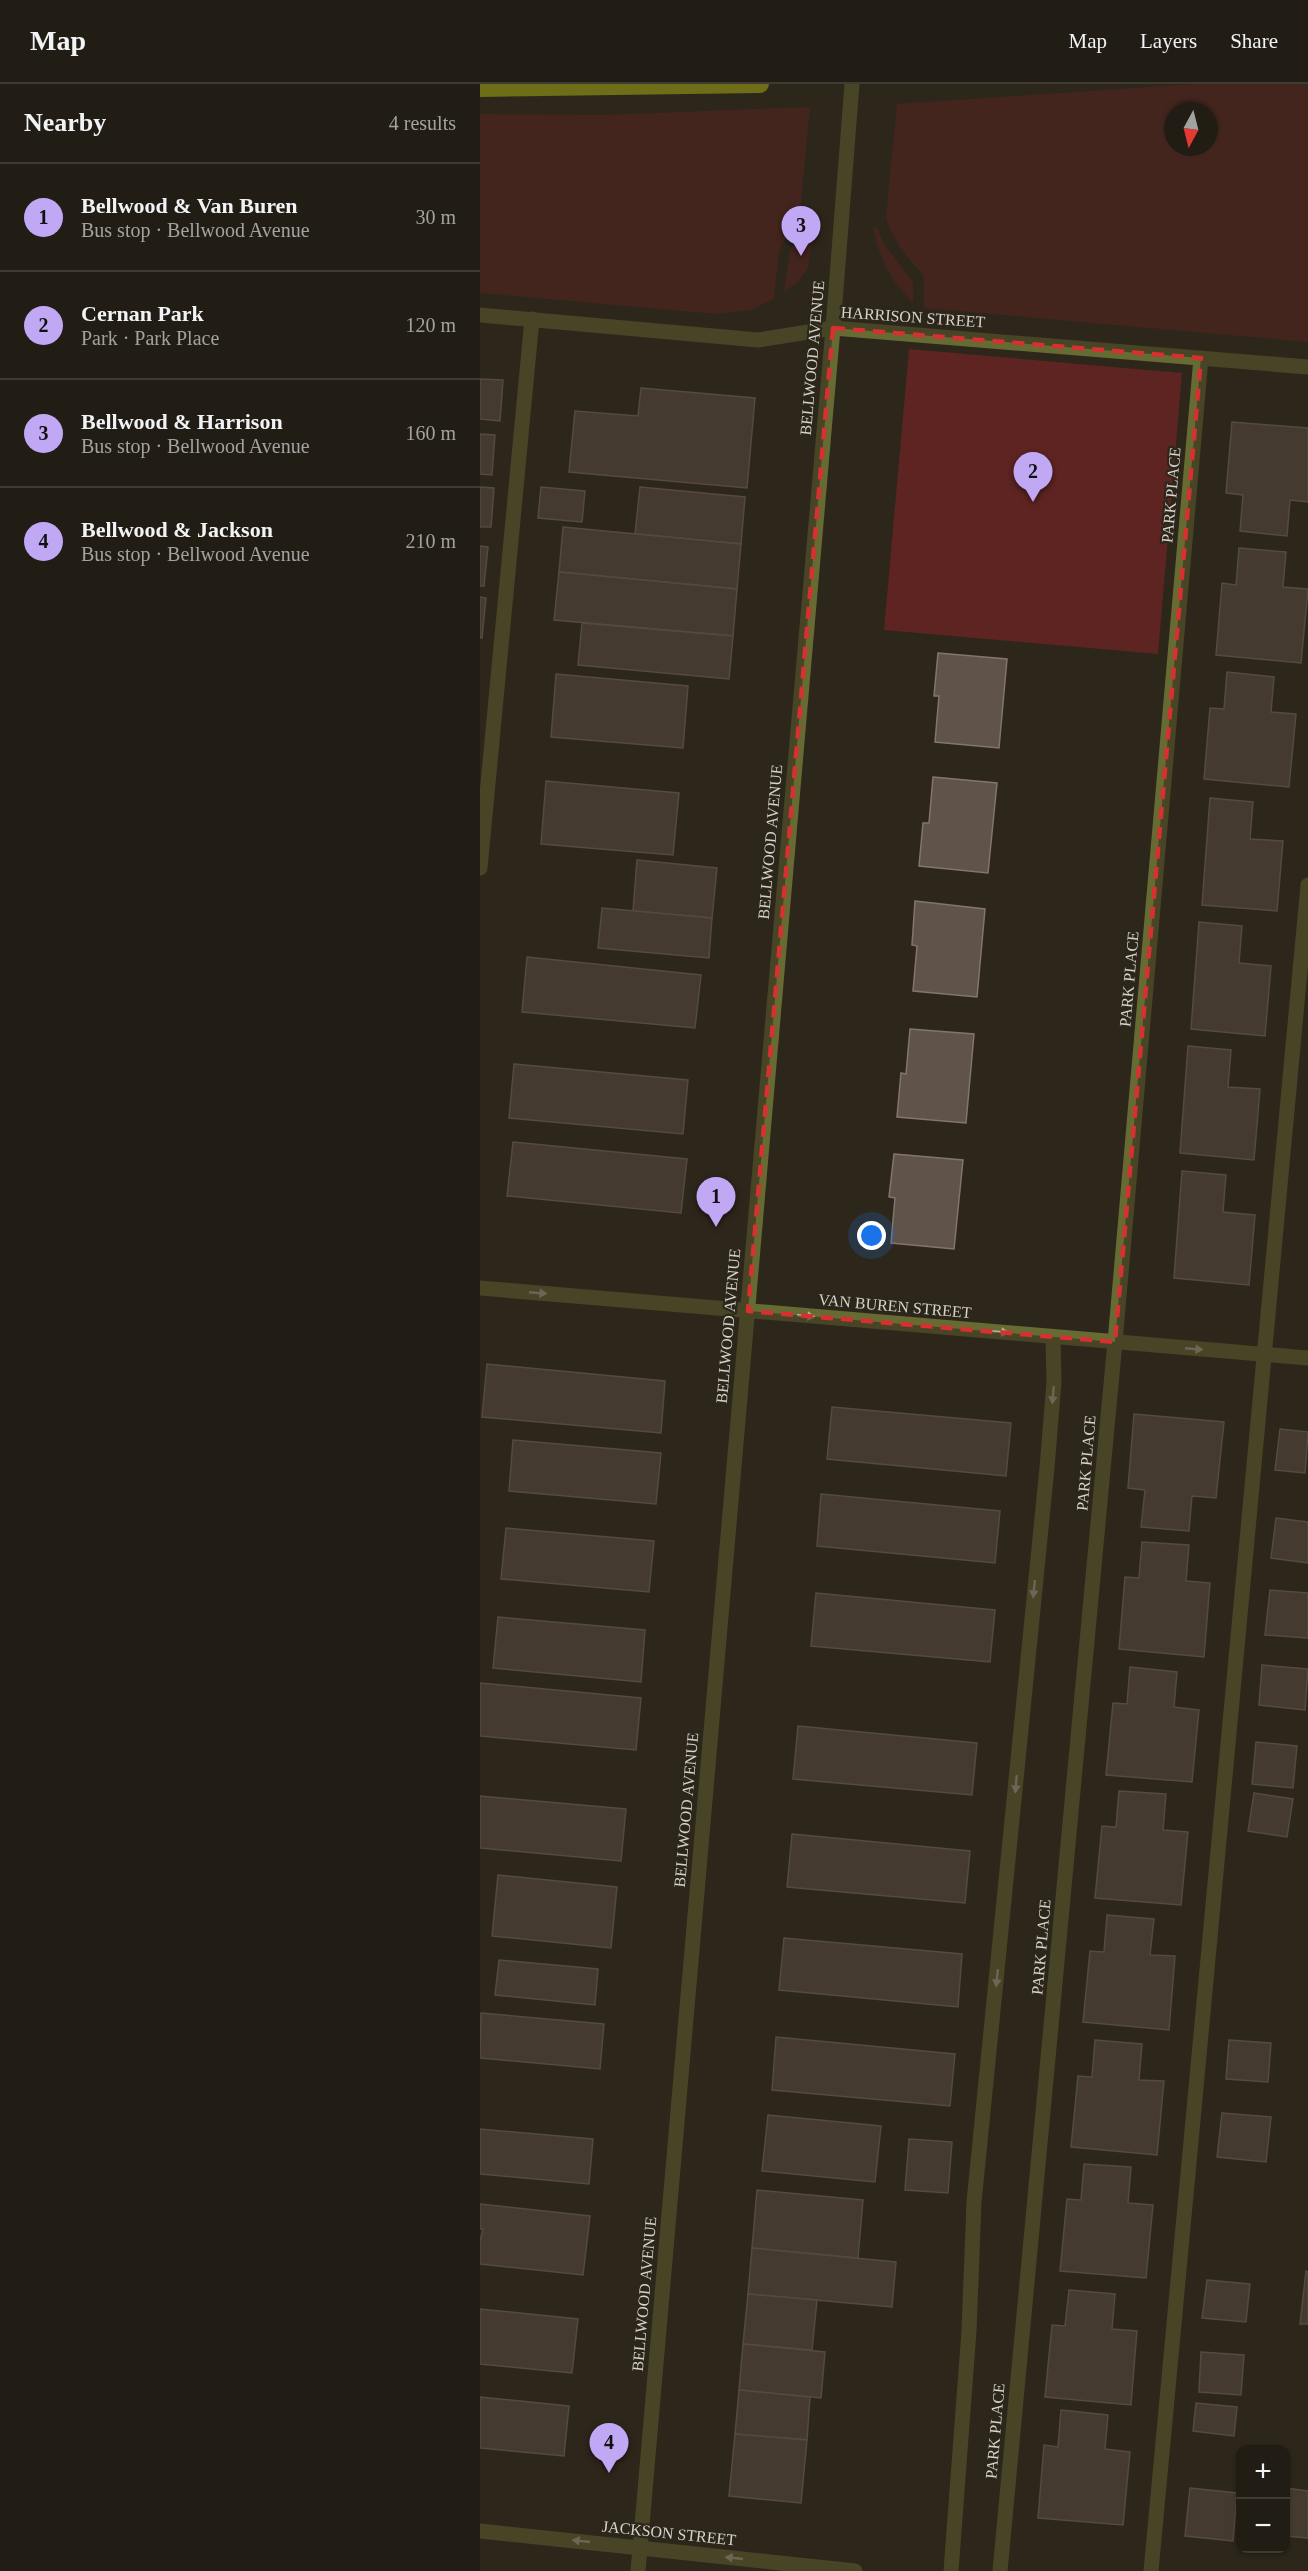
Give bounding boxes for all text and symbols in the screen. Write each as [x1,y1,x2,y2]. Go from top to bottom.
text: Map [30,25,86,56]
text: Map [1069,29,1107,53]
text: Layers [1140,29,1197,53]
text: Share [1230,29,1278,53]
north arrow [1164,102,1218,156]
text: Nearby [24,108,106,137]
text: 4 results [389,112,456,134]
text: Bellwood & Van Buren [81,193,298,218]
text: 1 [39,206,49,228]
text: 30 m [415,206,456,228]
pin: 3 [782,206,820,256]
text: Bus stop · Bellwood Avenue [81,219,310,241]
street label: BELLWOOD AVENUE [797,280,827,436]
text: Cernan Park [81,301,204,326]
street label: HARRISON STREET [840,303,986,331]
text: 2 [39,314,49,336]
text: 120 m [405,314,456,336]
text: Park · Park Place [81,327,219,349]
text: Bellwood & Harrison [81,409,283,434]
text: 3 [39,422,49,444]
text: 160 m [405,422,456,444]
text: Bus stop · Bellwood Avenue [81,435,310,457]
street label: PARK PLACE [1158,446,1184,544]
pin: 2 [1014,452,1052,502]
text: Bellwood & Jackson [81,517,273,542]
text: 4 [39,530,49,552]
text: 210 m [405,530,456,552]
text: Bus stop · Bellwood Avenue [81,543,310,565]
street label: BELLWOOD AVENUE [755,764,785,920]
street label: PARK PLACE [1116,930,1142,1028]
pin: 1 [696,1178,736,1227]
your location [857,1221,886,1250]
street label: BELLWOOD AVENUE [713,1248,743,1404]
one-way arrow [529,1288,548,1298]
street label: VAN BUREN STREET [818,1291,972,1321]
one-way arrow [796,1311,815,1321]
one-way arrow [991,1328,1010,1337]
one-way arrow [1185,1344,1204,1354]
one-way arrow [1048,1386,1058,1405]
street label: PARK PLACE [1073,1414,1099,1512]
one-way arrow [1029,1580,1039,1599]
street label: BELLWOOD AVENUE [671,1732,701,1888]
one-way arrow [1011,1774,1021,1793]
street label: PARK PLACE [1028,1898,1054,1996]
one-way arrow [993,1968,1002,1987]
street label: BELLWOOD AVENUE [629,2216,659,2372]
street label: PARK PLACE [982,2382,1008,2480]
pin: 4 [590,2424,628,2473]
map controls [1236,2445,1290,2553]
button: + [1236,2445,1290,2499]
button: − [1236,2499,1290,2553]
street label: JACKSON STREET [601,2518,737,2549]
one-way arrow [572,2536,591,2546]
one-way arrow [724,2553,743,2563]

